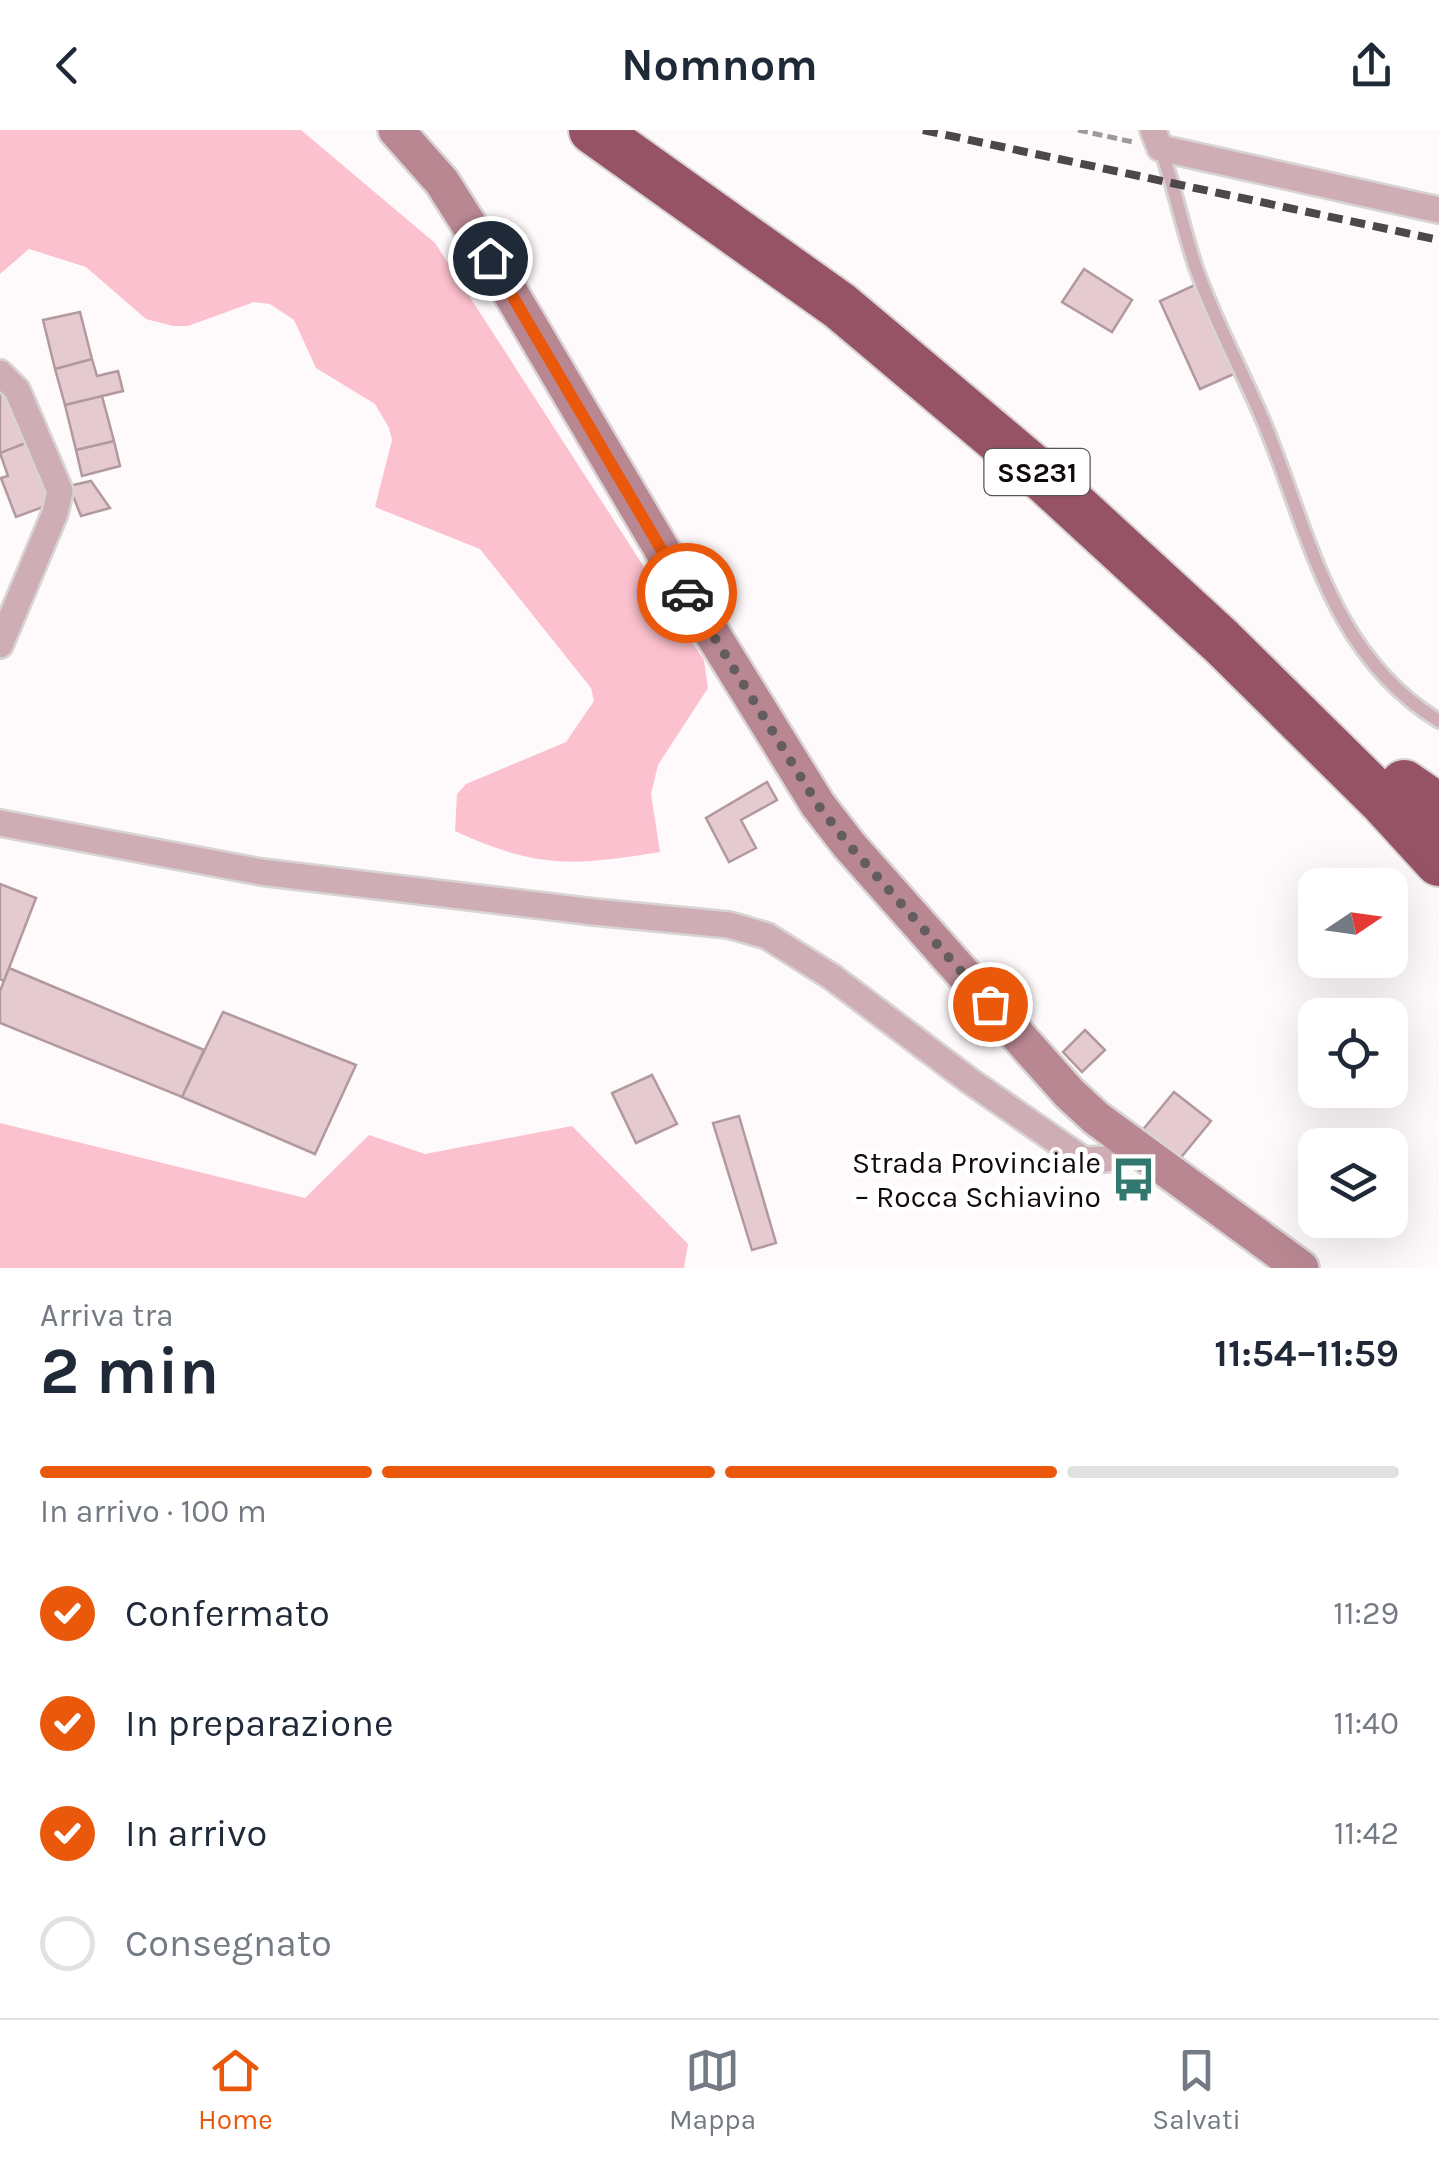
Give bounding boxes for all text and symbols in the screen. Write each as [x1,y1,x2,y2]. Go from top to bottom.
icon: back [40,38,95,93]
icon: share [1344,38,1399,93]
text: Nomnom [621,39,818,91]
pin [448,216,533,301]
icon: home [463,231,518,286]
road number: SS231 [984,449,1090,495]
courier [637,543,737,643]
icon: car [660,566,715,621]
north arrow [1298,868,1408,978]
map controls [1298,868,1408,1238]
pin [948,962,1033,1047]
icon: bag [963,977,1018,1032]
button: locate [1298,998,1408,1108]
button: layers [1298,1128,1408,1238]
place label: Strada Provinciale – Rocca Schiavino [852,1145,1101,1215]
bus stop icon: Strada Provinciale – Rocca Schiavino [1110,1156,1158,1204]
text: Arriva tra [40,1297,174,1334]
text: 11:54–11:59 [1214,1331,1399,1376]
text: 2 min [40,1333,219,1409]
text: In arrivo · 100 m [40,1493,267,1530]
icon: check [40,1586,95,1641]
text: Confermato [125,1591,330,1636]
text: 11:29 [1333,1595,1399,1632]
icon: check [40,1696,95,1751]
text: In preparazione [125,1701,393,1746]
text: 11:40 [1334,1705,1399,1742]
icon: check [40,1806,95,1861]
text: In arrivo [125,1811,267,1856]
text: 11:42 [1334,1815,1399,1852]
text: Consegnato [125,1921,332,1966]
tab: Home [198,2043,273,2136]
tab: Mappa [669,2043,756,2136]
tab: Salvati [1152,2043,1241,2136]

